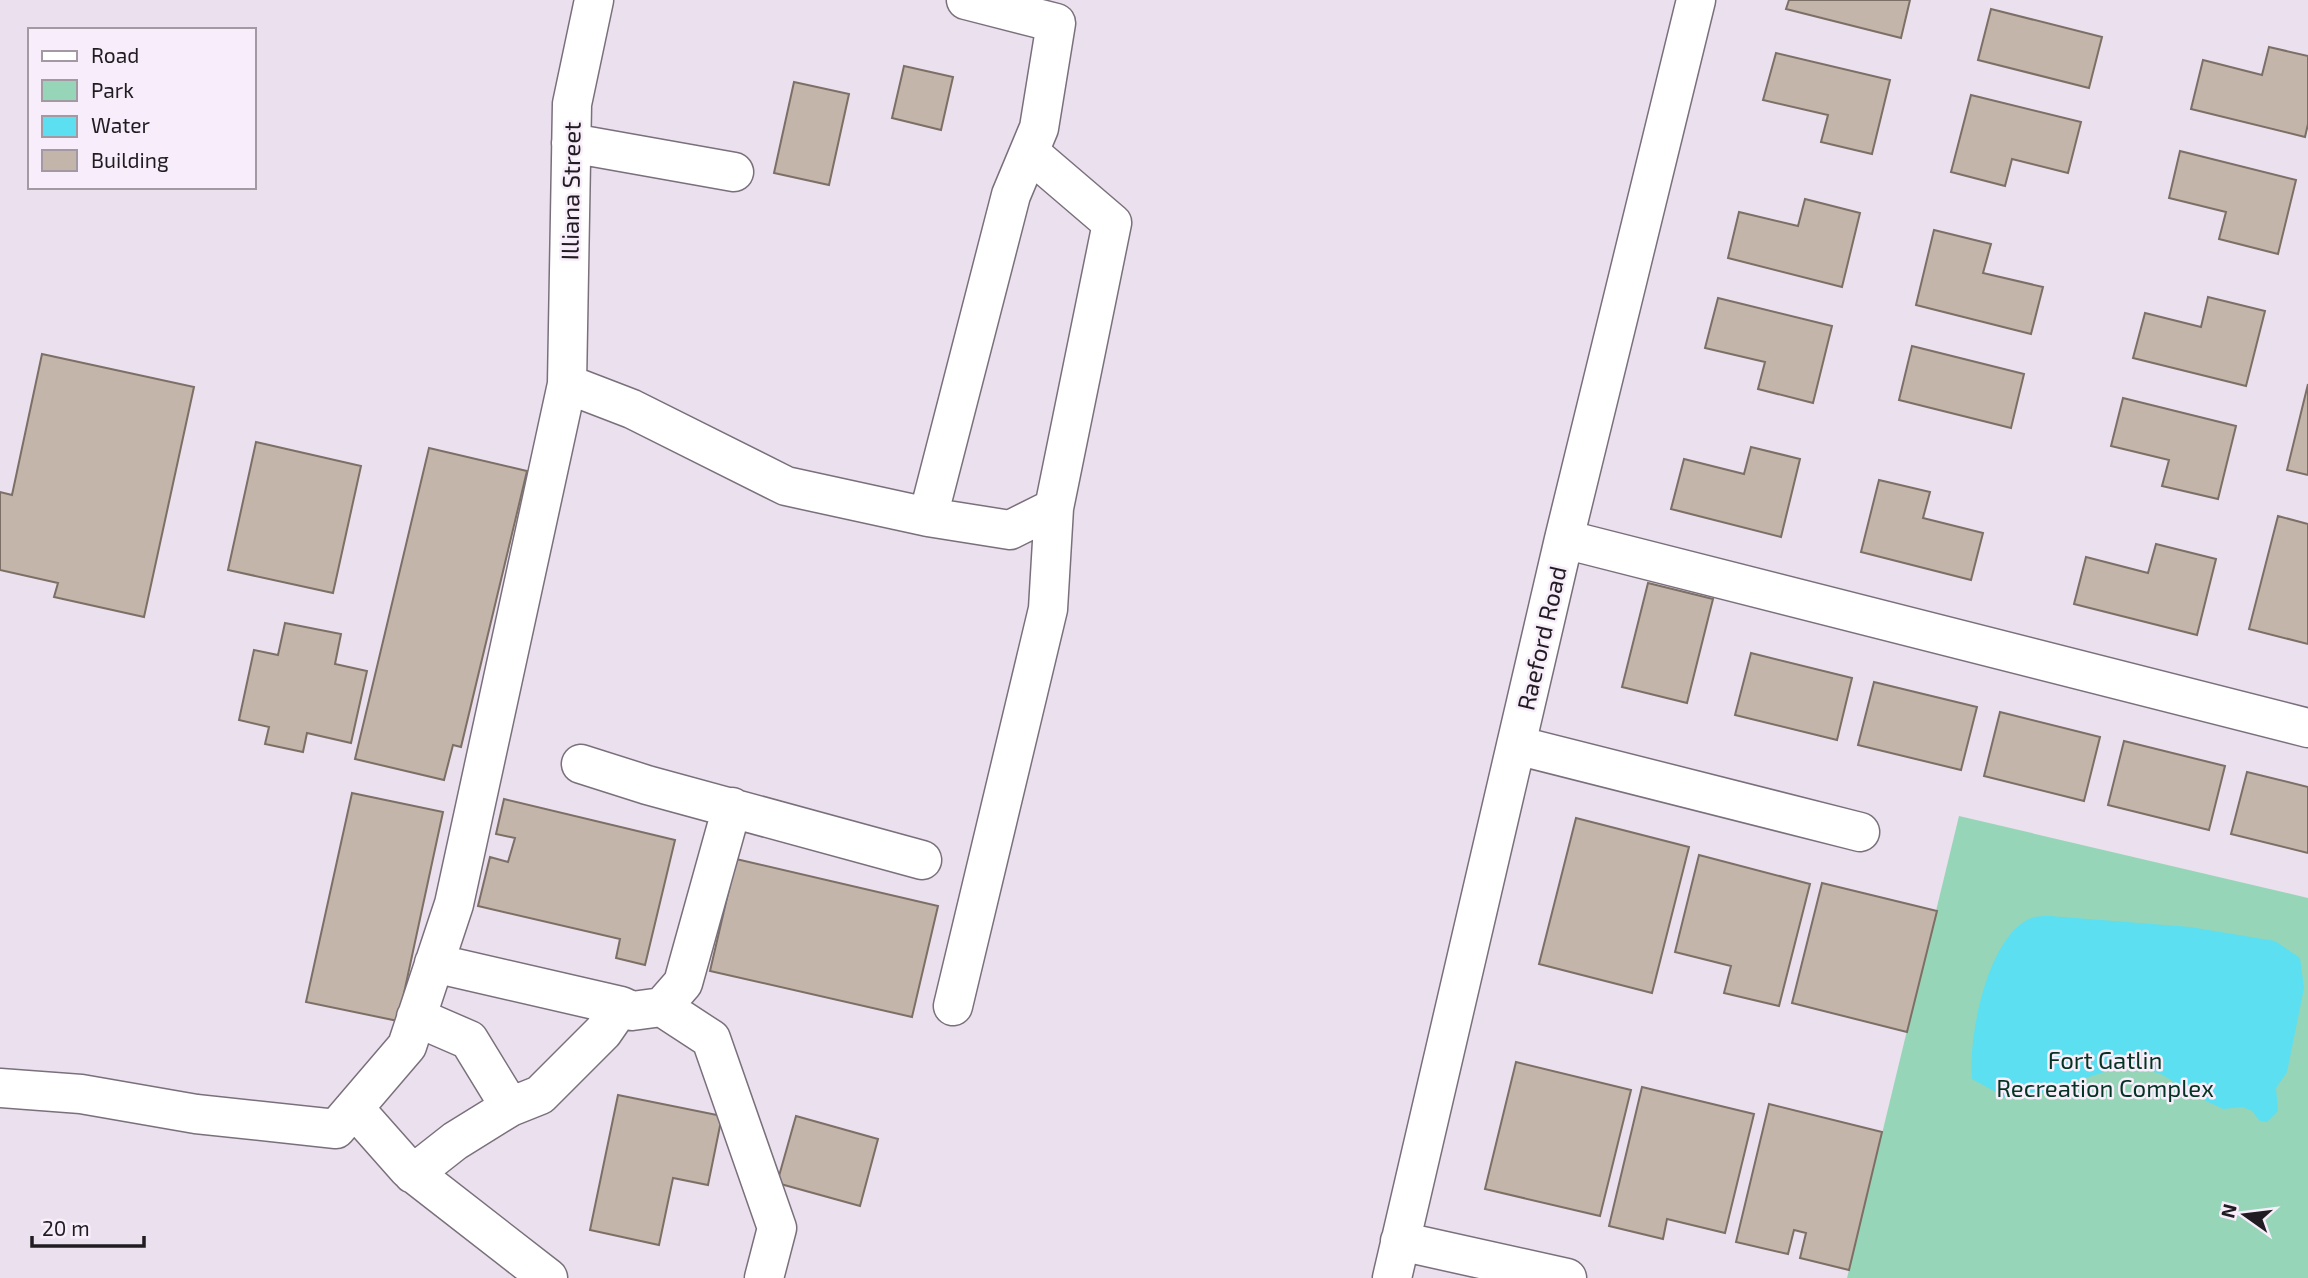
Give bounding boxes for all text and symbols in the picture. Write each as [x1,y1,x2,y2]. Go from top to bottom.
legend [28,28,256,189]
text: Road [91,42,139,67]
text: Park [91,77,134,102]
text: Water [91,112,150,137]
street label: Illiana Street [554,121,586,261]
text: Building [91,147,169,172]
street label: Raeford Road [1510,563,1572,713]
park label: Fort Gatlin Recreation Complex [1996,1045,2214,1102]
north arrow [2210,1180,2280,1250]
text: N [2215,1201,2241,1220]
scale bar [32,1204,144,1248]
text: 20 m [42,1215,90,1240]

